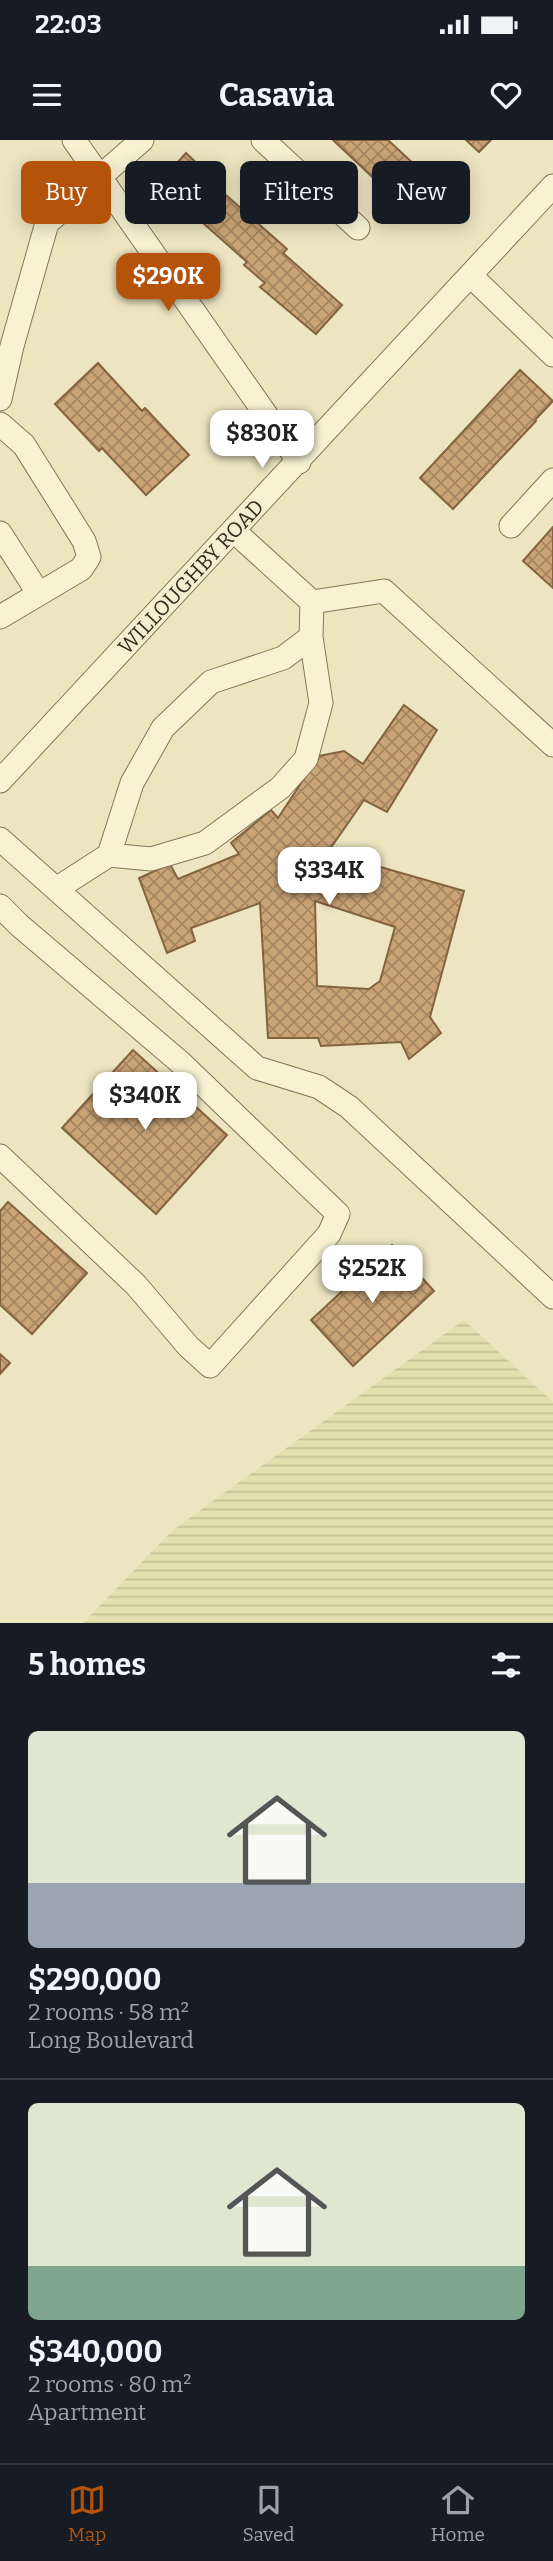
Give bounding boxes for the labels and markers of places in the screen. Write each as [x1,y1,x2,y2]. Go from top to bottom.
pin: $290K [119,254,217,313]
pin: $830K [213,410,311,470]
pin: $334K [280,848,378,907]
pin: $340K [96,1072,194,1132]
pin: $252K [323,1246,421,1305]

